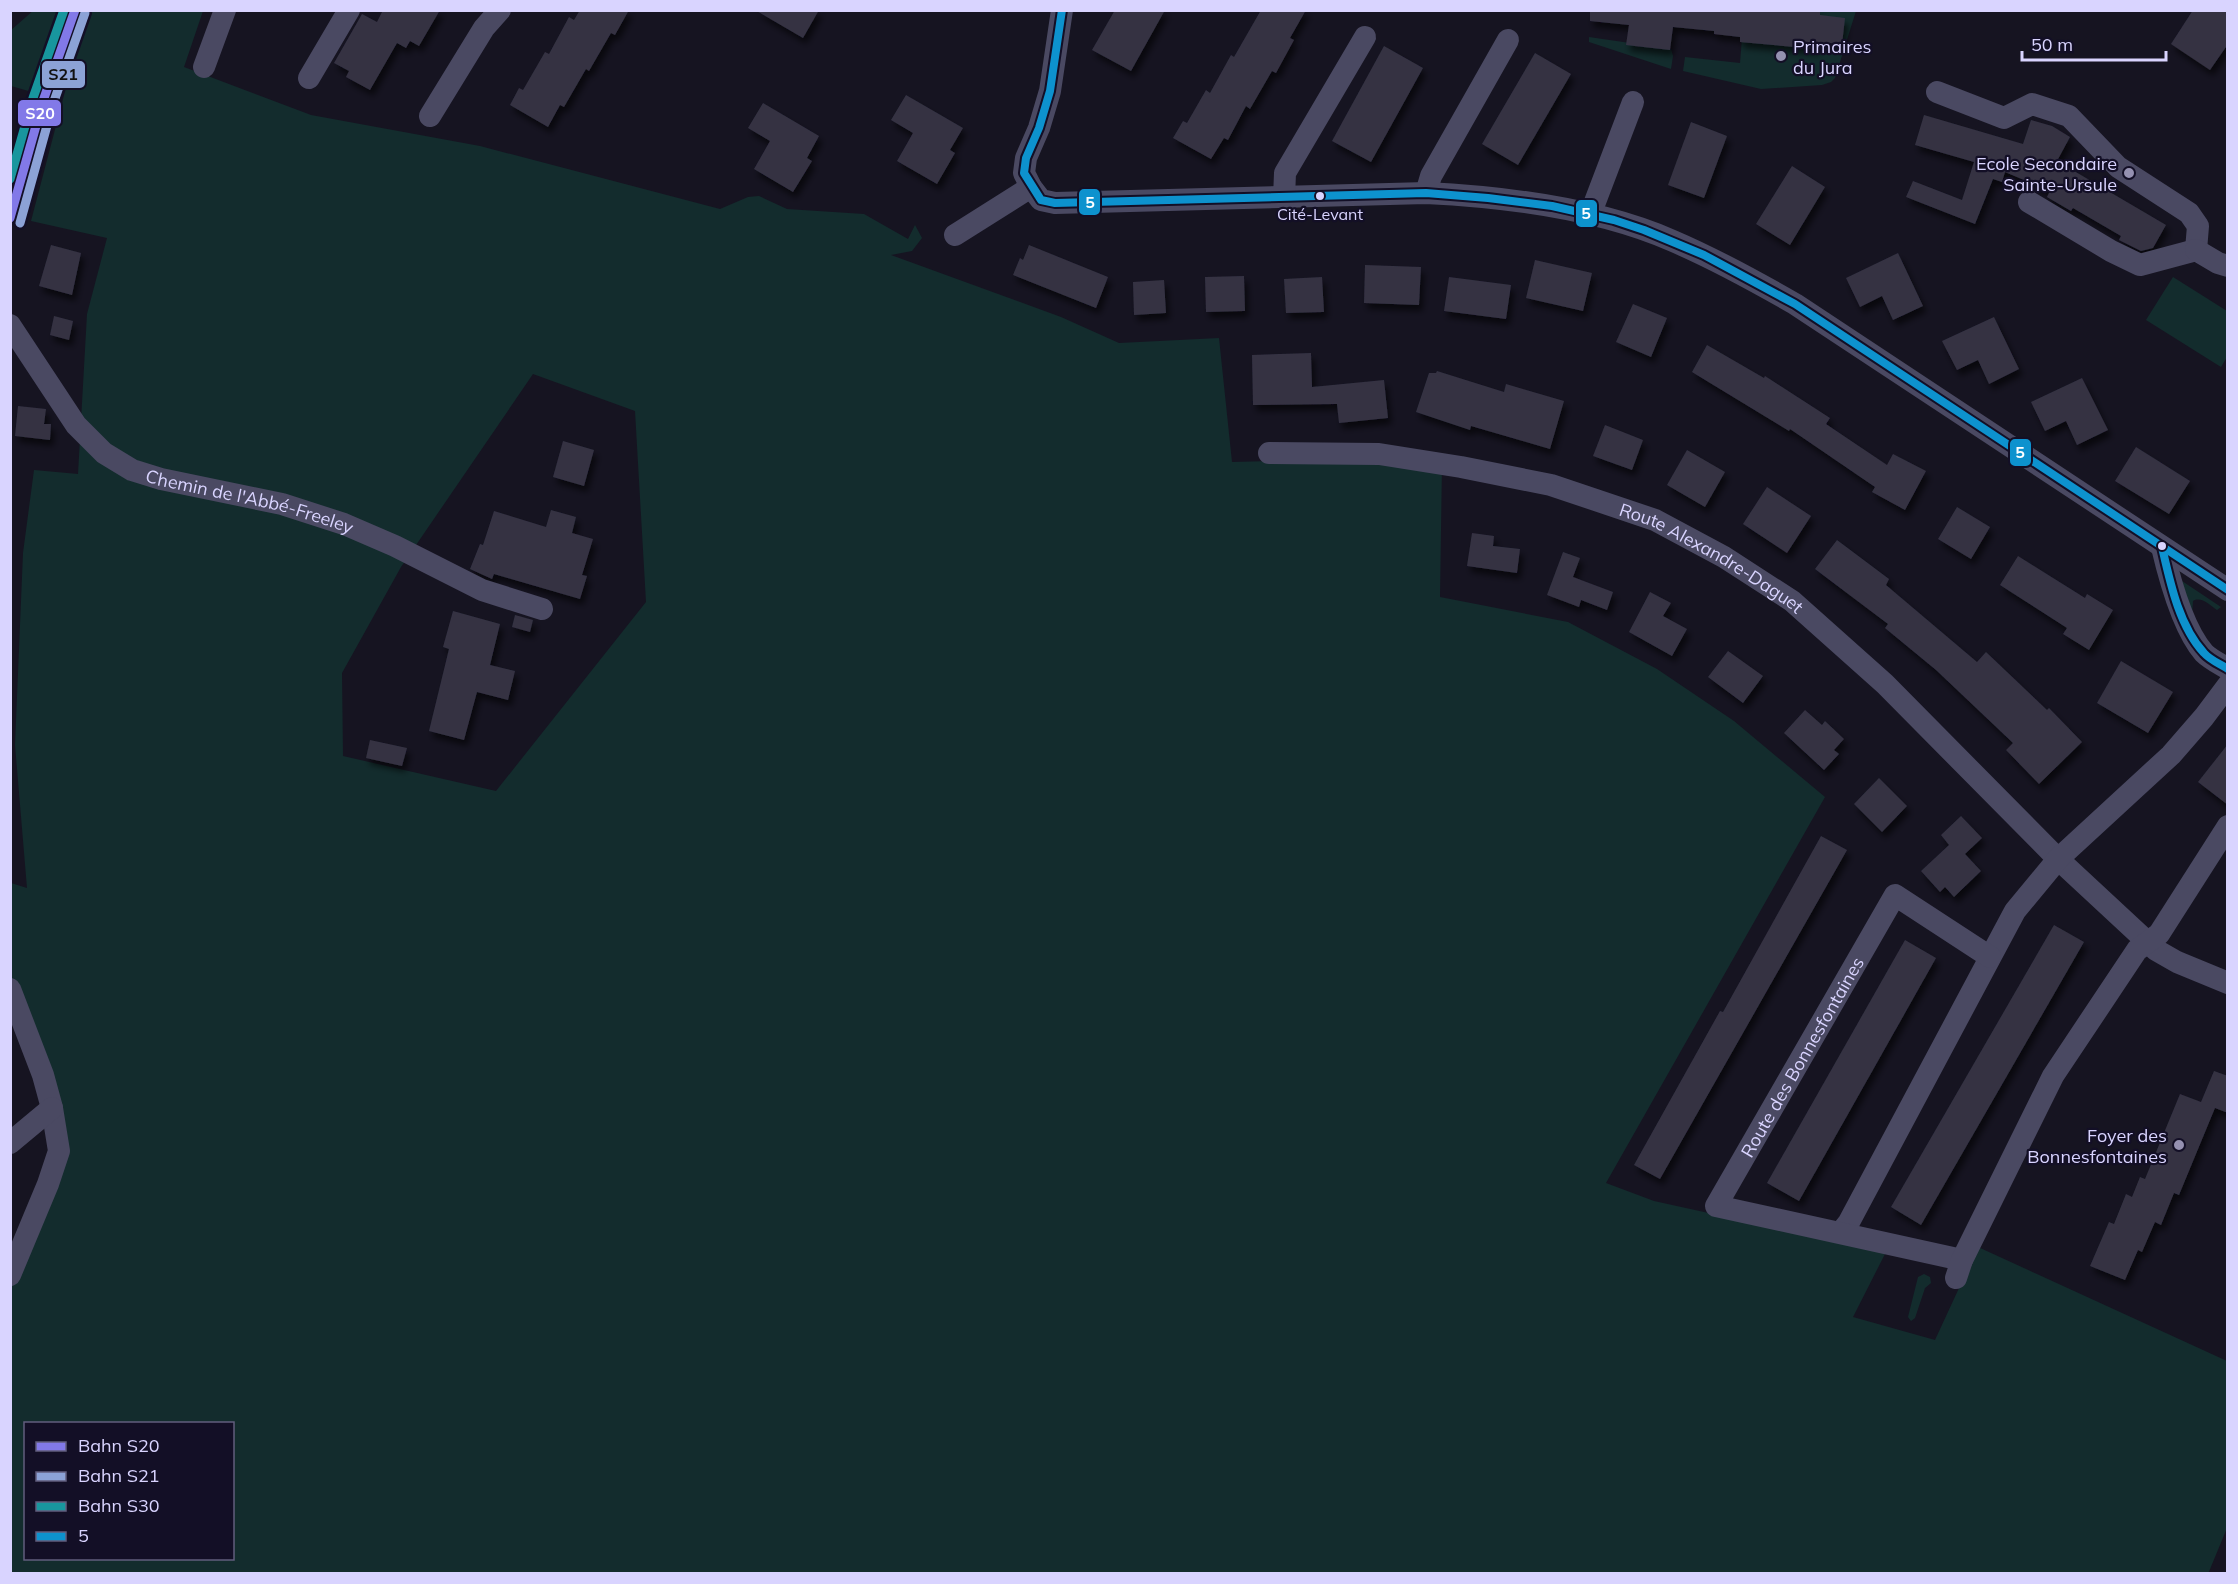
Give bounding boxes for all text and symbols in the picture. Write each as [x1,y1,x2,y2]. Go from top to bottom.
scale bar [2022,24,2166,62]
text: 50 m [2031,33,2073,56]
place label: Primaires du Jura [1793,35,1871,79]
marker: Primaires du Jura [1774,49,1788,63]
line badge: S21 [41,60,86,89]
text: S21 [48,64,78,84]
line badge: S20 [17,99,62,127]
text: S20 [25,103,55,123]
place label: Ecole Secondaire Sainte-Ursule [1976,152,2117,196]
marker: Ecole Secondaire Sainte-Ursule [2122,166,2136,180]
line badge: 5 [1078,188,1101,216]
marker: Cité-Levant [1314,190,1326,202]
text: 5 [1085,192,1095,212]
line badge: 5 [1575,199,1598,228]
text: 5 [1581,203,1591,223]
place label: Cité-Levant [1277,204,1363,224]
line badge: 5 [2009,438,2032,467]
text: 5 [2015,442,2025,462]
street label: Chemin de l'Abbé-Freeley [143,463,358,539]
street label: Route Alexandre-Daguet [1616,497,1809,618]
unlabelled marker [2156,540,2168,552]
street label: Route des Bonnesfontaines [1735,952,1869,1161]
place label: Foyer des Bonnesfontaines [2027,1124,2167,1168]
marker: Foyer des Bonnesfontaines [2172,1138,2186,1152]
legend [24,1422,234,1560]
text: Bahn S20 [78,1434,160,1457]
text: Bahn S21 [78,1464,160,1487]
text: Bahn S30 [78,1494,160,1517]
text: 5 [78,1524,89,1547]

